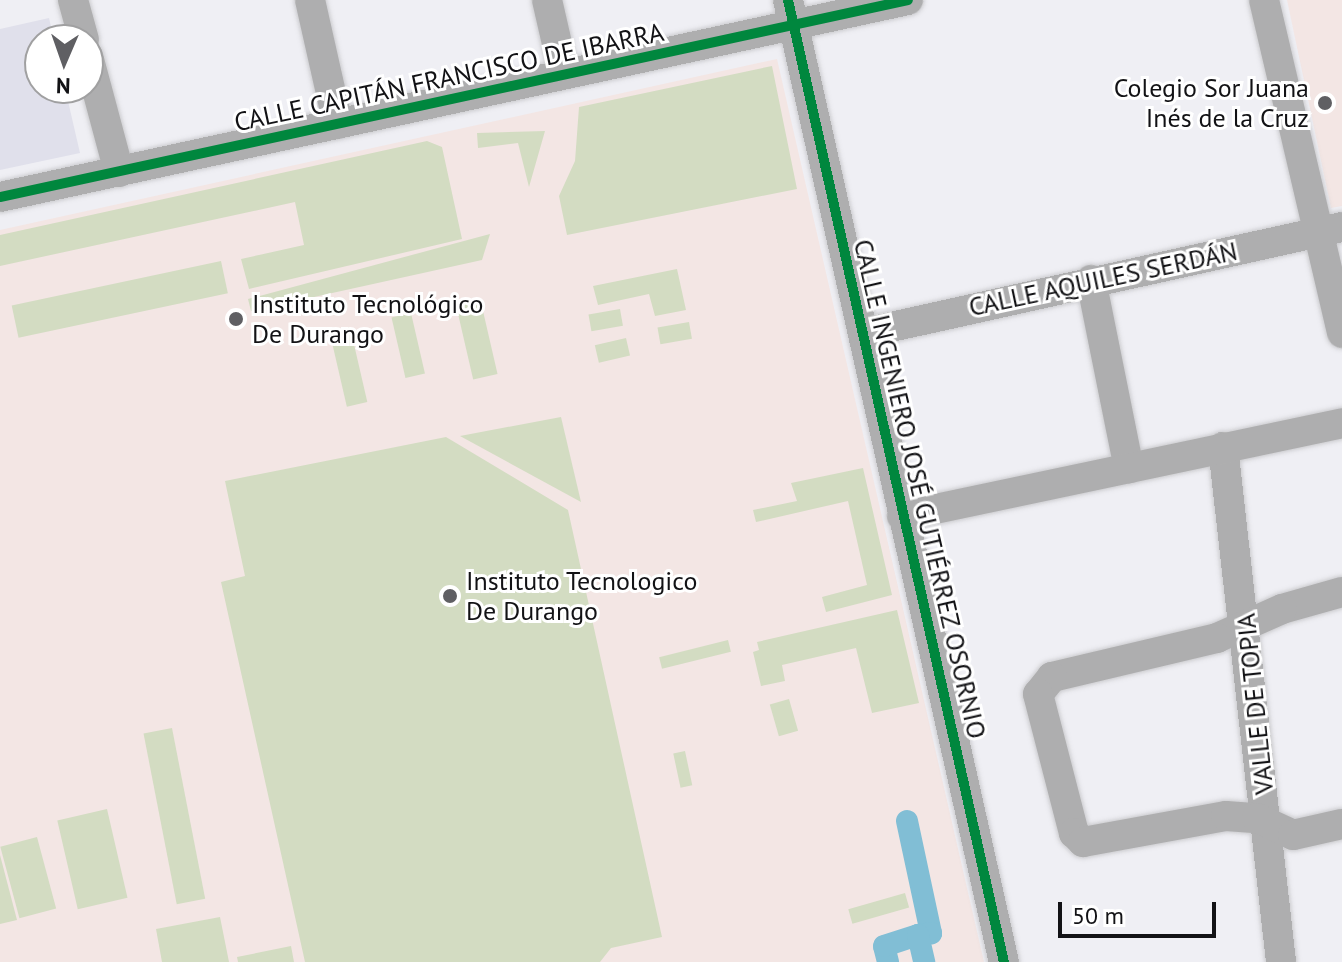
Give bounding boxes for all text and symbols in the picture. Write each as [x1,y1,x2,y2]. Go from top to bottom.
street label: CALLE CAPITÁN FRANCISCO DE IBARRA [231,16,667,138]
north arrow [24,24,104,104]
text: N [56,72,71,100]
place label: Colegio Sor Juana Inés de la Cruz [1114,72,1309,134]
marker: Colegio Sor Juana Inés de la Cruz [1316,94,1334,112]
street label: CALLE AQUILES SERDÁN [966,235,1240,323]
street label: CALLE INGENIERO JOSÉ GUTIÉRREZ OSORNIO [847,236,993,742]
place label: Instituto Tecnológico De Durango [252,288,484,350]
marker: Instituto Tecnológico De Durango [227,310,245,328]
place label: Instituto Tecnologico De Durango [466,565,698,626]
marker: Instituto Tecnologico De Durango [441,587,459,605]
street label: VALLE DE TOPIA [1230,612,1280,796]
scale bar [1062,886,1220,936]
text: 50 m [1072,900,1124,931]

